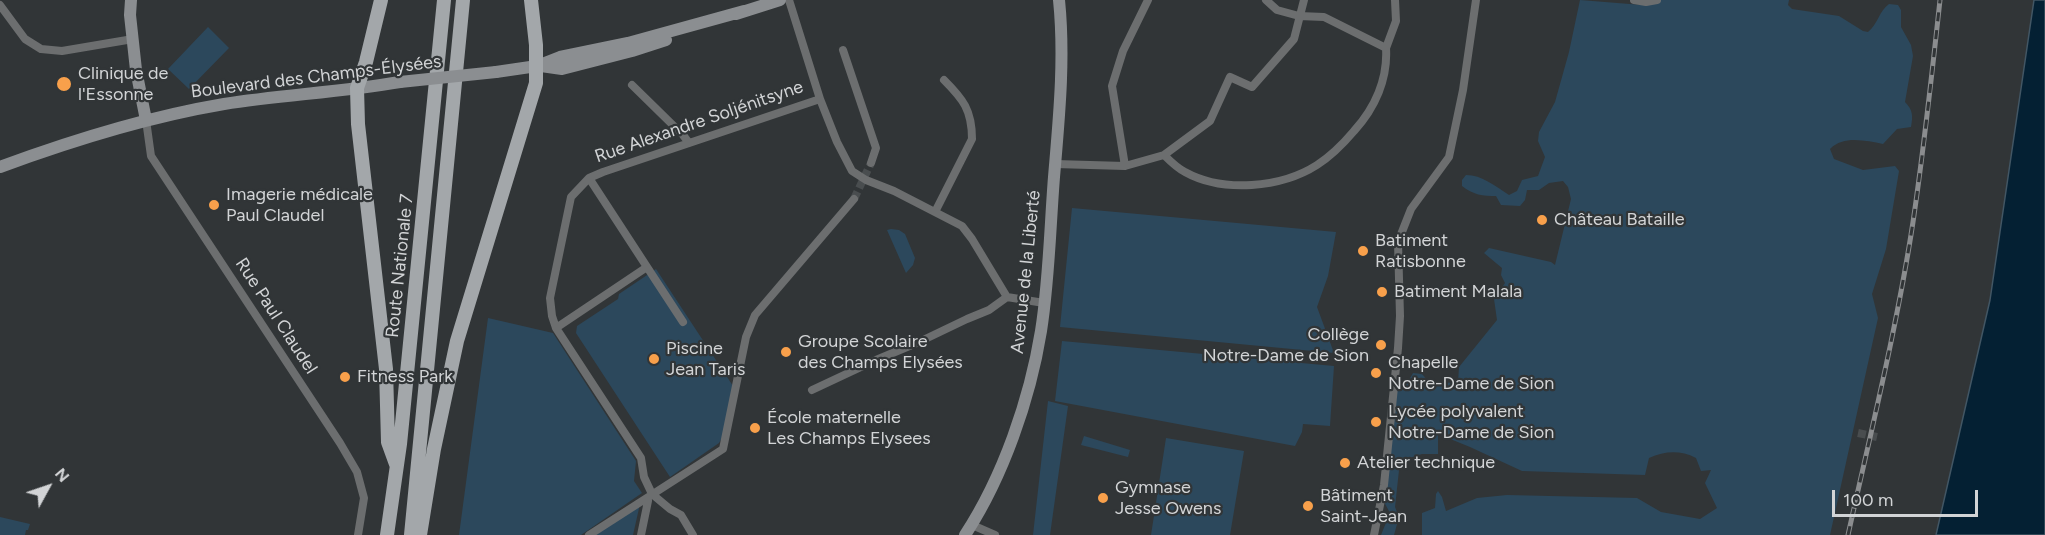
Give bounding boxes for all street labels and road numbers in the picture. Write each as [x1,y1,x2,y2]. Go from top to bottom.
street label: Boulevard des Champs-Élysées [190,51,442,103]
street label: Rue Alexandre Soljénitsyne [592,76,806,168]
street label: Avenue de la Liberté [1007,189,1045,355]
street label: Route Nationale 7 [382,193,418,339]
street label: Rue Paul Claudel [230,254,322,378]

